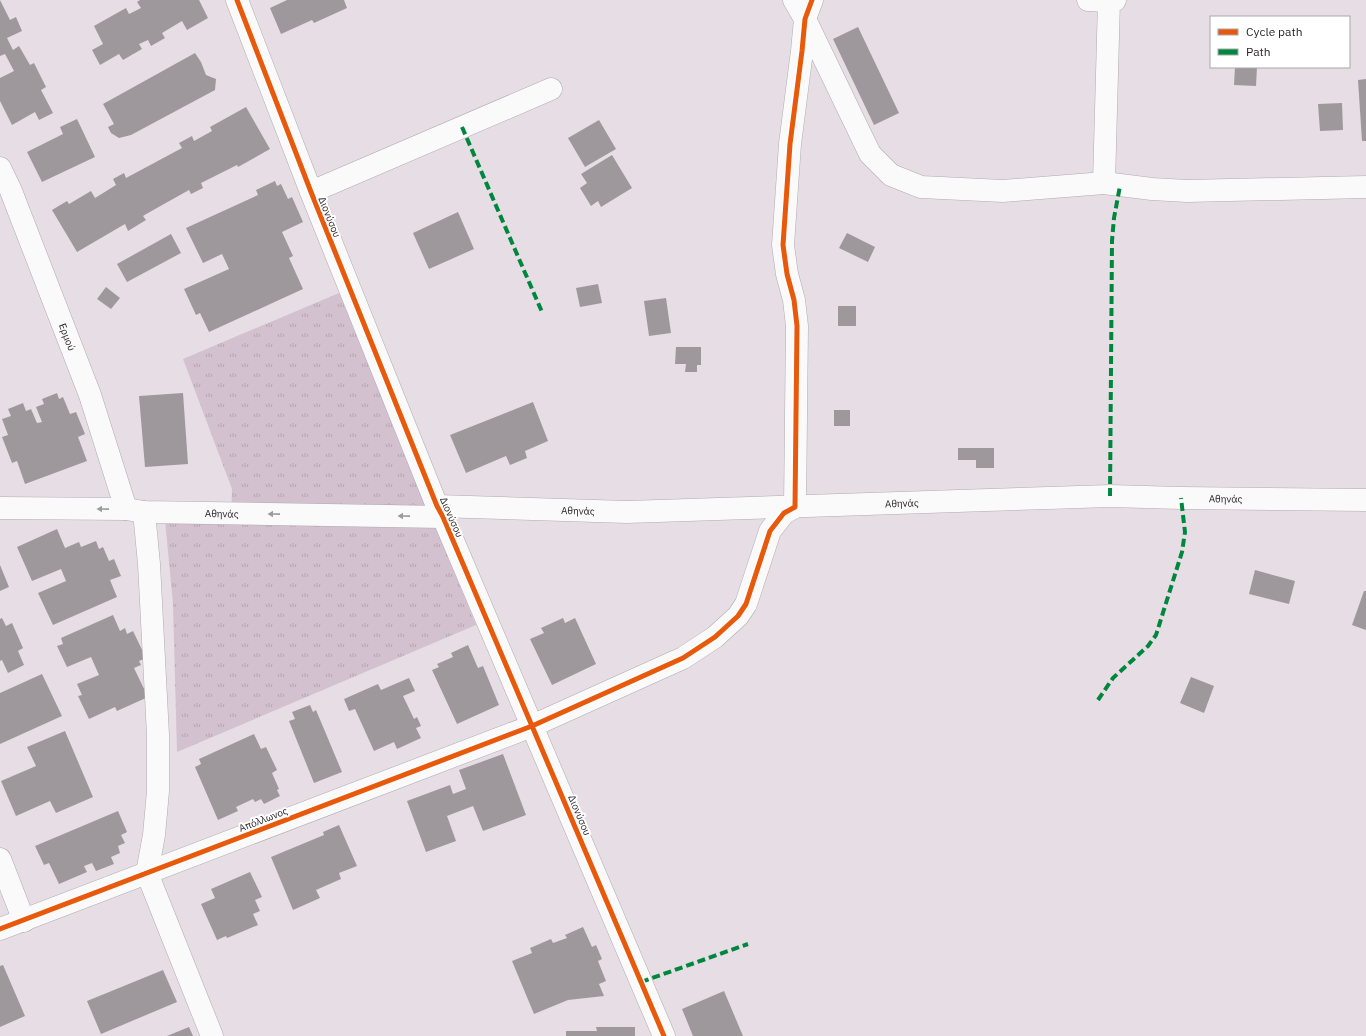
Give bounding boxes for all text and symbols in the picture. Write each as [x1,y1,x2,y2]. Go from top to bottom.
legend [1210,16,1350,68]
text: Cycle path [1246,24,1303,39]
text: Path [1246,44,1271,59]
street label: Διονύσου [315,195,344,239]
street label: Ερμού [56,322,78,353]
street label: Αθηνάς [1209,492,1243,506]
street label: Διονύσου [437,495,466,539]
street label: Αθηνάς [885,496,919,510]
street label: Αθηνάς [561,504,595,518]
one-way arrow [96,506,109,512]
street label: Αθηνάς [205,507,239,521]
one-way arrow [267,511,280,517]
one-way arrow [397,513,410,519]
street label: Διονύσου [565,793,594,837]
street label: Απόλλωνος [237,804,290,835]

